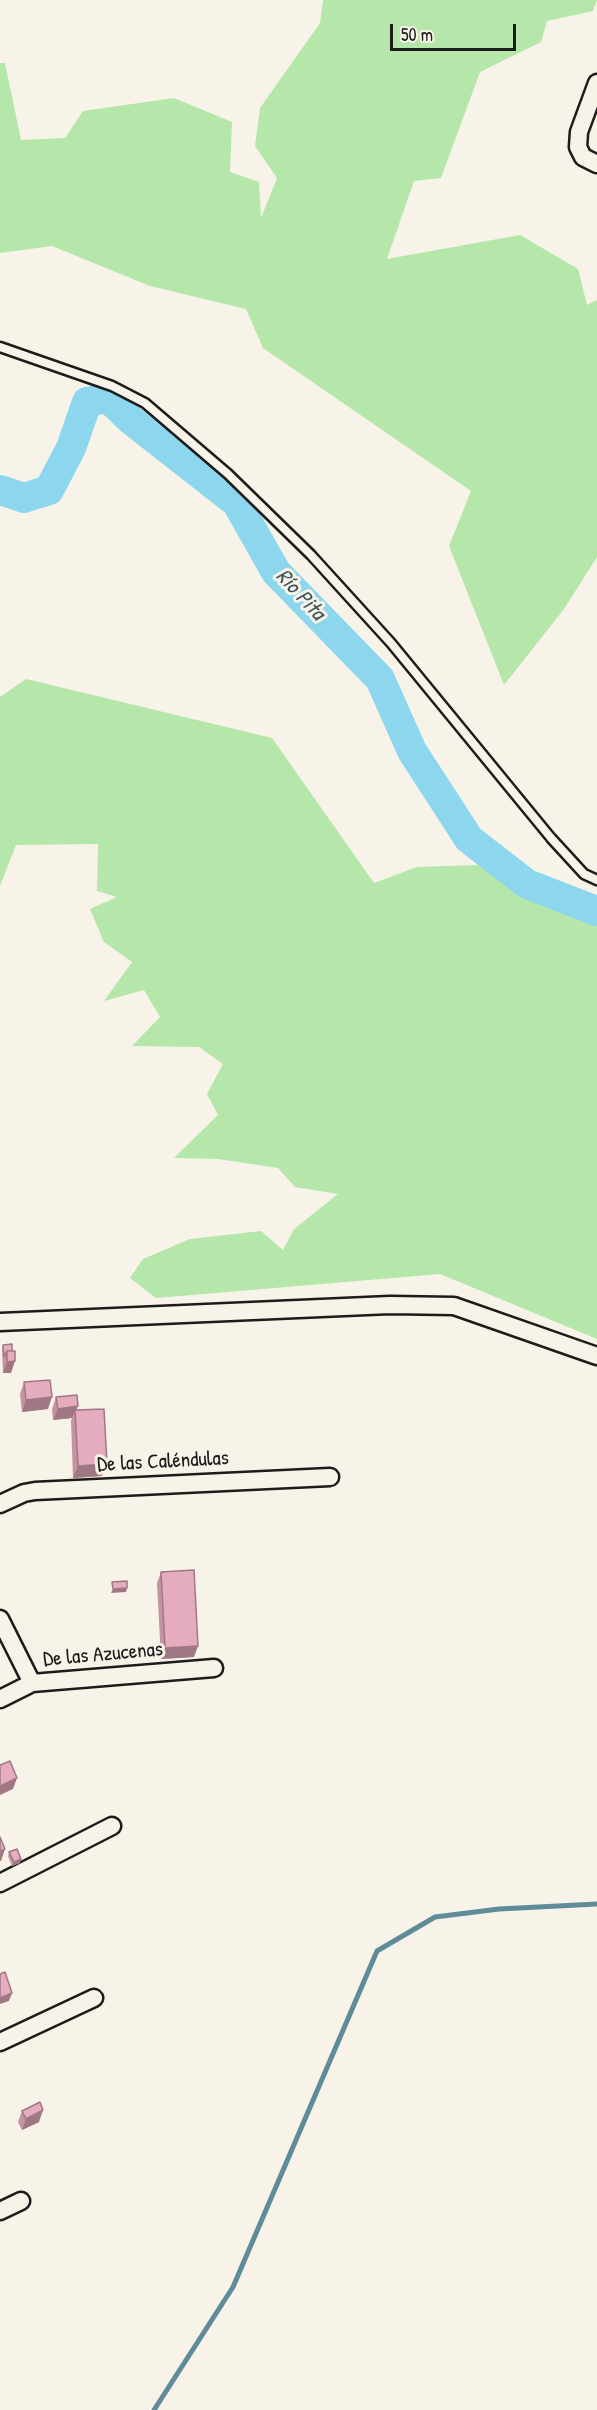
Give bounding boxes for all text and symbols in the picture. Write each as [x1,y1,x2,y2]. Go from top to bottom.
scale bar [393,12,519,50]
text: 50 m [401,22,433,47]
water label: Río Pita [270,564,330,626]
street label: De las Caléndulas [97,1446,229,1478]
street label: De las Azucenas [42,1637,164,1673]

